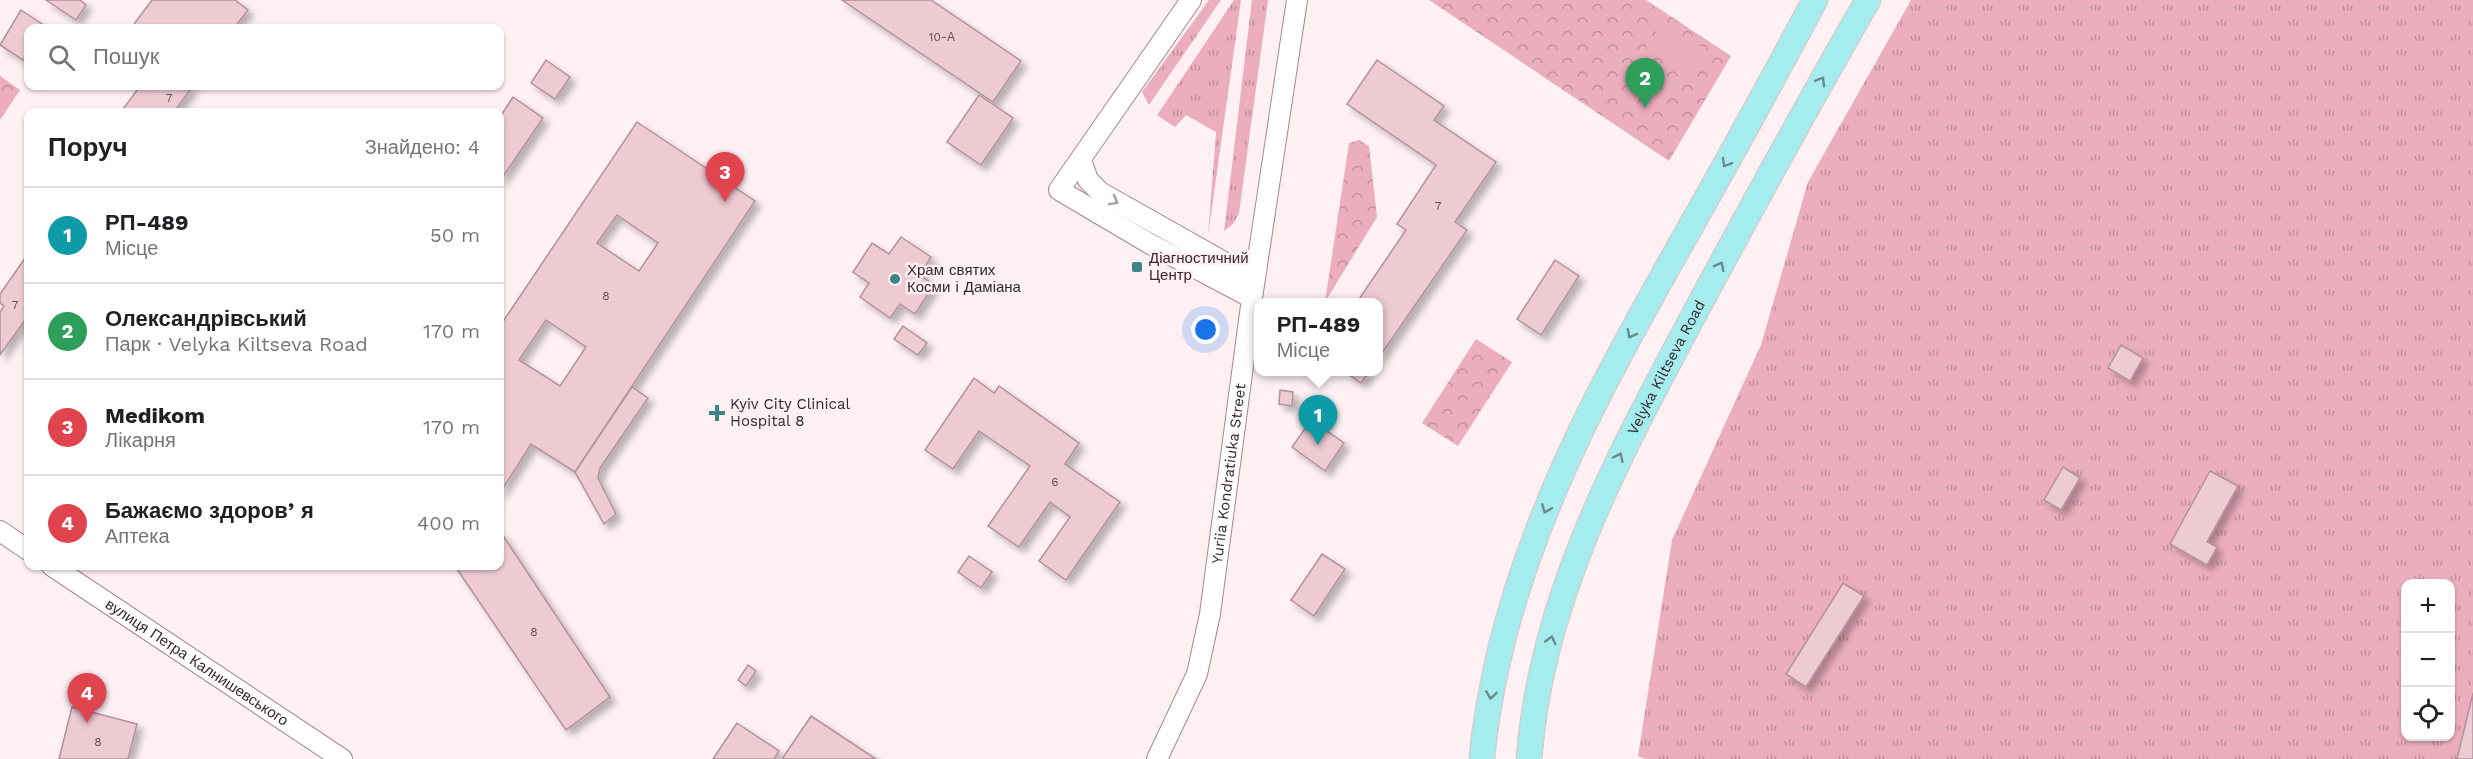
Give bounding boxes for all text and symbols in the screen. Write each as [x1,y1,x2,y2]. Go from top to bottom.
search box [24,24,504,90]
house number: 10-А [929,30,955,44]
icon: search [45,41,78,74]
text: Пошук [93,44,159,69]
pin: 2 [1626,58,1664,108]
one-way arrow [1814,77,1826,87]
house number: 7 [166,91,173,105]
text: Поруч [48,132,128,162]
text: Знайдено: 4 [365,135,480,159]
pin: 3 [706,152,744,202]
one-way arrow [1722,157,1733,167]
one-way arrow [1108,193,1119,205]
house number: 7 [1435,199,1442,213]
text: РП-489 [105,210,189,235]
text: 1 [63,223,72,247]
text: 50 m [430,223,480,247]
text: Місце [105,236,158,260]
place label: Діагностичний Центр [1149,249,1249,284]
marker: Діагностичний Центр [1130,260,1144,274]
place label: Храм святих Косми і Даміана [907,261,1022,296]
one-way arrow [1713,262,1724,273]
marker: Храм святих Косми і Даміана [888,272,902,286]
house number: 8 [602,289,610,303]
street label: Velyka Kiltseva Road [1624,297,1709,438]
house number: 7 [12,298,19,312]
popup [1254,298,1383,376]
text: Олександрівський [105,306,307,331]
text: РП-489 [1277,312,1360,337]
your location [1191,315,1220,344]
text: 2 [62,319,73,343]
text: 170 m [423,319,480,343]
one-way arrow [1627,327,1638,338]
text: Парк · Velyka Kiltseva Road [105,332,368,356]
text: Місце [1277,338,1330,362]
street label: Yuriia Kondratiuka Street [1208,382,1250,565]
place label: Kyiv City Clinical Hospital 8 [730,395,850,430]
pin: 1 [1298,396,1338,445]
text: Medikom [105,403,205,428]
marker: Kyiv City Clinical Hospital 8 [708,404,726,422]
text: 3 [62,415,73,439]
text: 170 m [423,415,480,439]
text: Лікарня [105,428,176,452]
one-way arrow [1612,453,1624,464]
house number: 6 [1051,475,1059,489]
text: Бажаємо здоровʼя [105,498,314,523]
one-way arrow [1540,503,1553,513]
text: 4 [61,511,74,535]
text: 400 m [417,511,480,535]
text: Аптека [105,524,170,548]
map controls [2401,579,2455,741]
button: + [2401,579,2455,633]
street label: вулиця Петра Калнишевського [102,595,292,730]
house number: 8 [530,625,538,639]
button: − [2401,633,2455,687]
one-way arrow [1544,635,1557,645]
pin: 4 [68,674,106,723]
button: locate [2401,687,2455,741]
one-way arrow [1485,691,1497,700]
house number: 8 [94,735,102,749]

